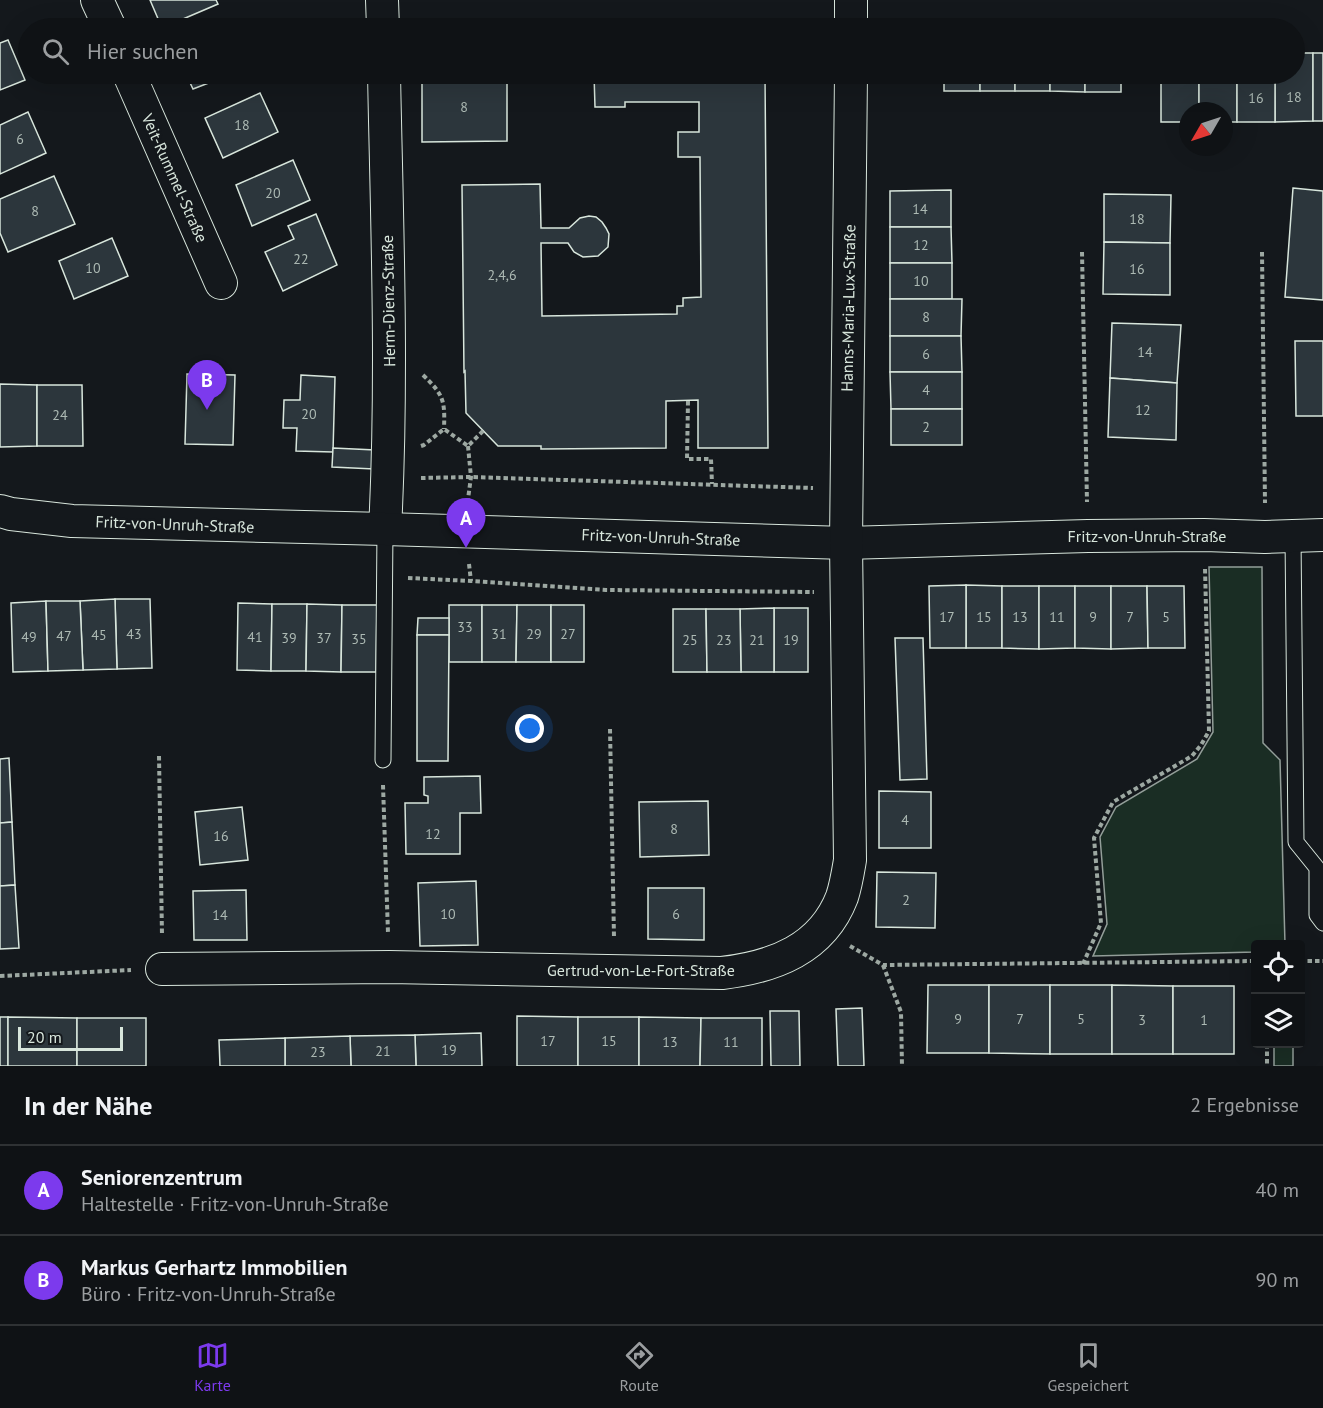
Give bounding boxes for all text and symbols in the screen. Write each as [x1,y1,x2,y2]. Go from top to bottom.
search box [18,18,1305,84]
icon: search [39,35,72,68]
text: Hier suchen [87,37,199,65]
house number: 18 [1286,88,1302,106]
house number: 16 [1248,89,1264,107]
house number: 8 [460,98,468,116]
north arrow [1179,102,1233,156]
street label: Veit-Rummel-Straße [137,110,212,245]
house number: 18 [234,116,250,134]
house number: 6 [16,130,24,148]
house number: 20 [265,184,281,202]
house number: 14 [912,200,928,218]
house number: 8 [31,202,39,220]
house number: 18 [1129,210,1145,228]
street label: Hanns-Maria-Lux-Straße [837,224,859,392]
street label: Herm-Dienz-Straße [377,235,399,367]
house number: 12 [913,236,929,254]
house number: 22 [293,250,309,268]
house number: 10 [85,259,101,277]
house number: 16 [1129,260,1145,278]
house number: 2,4,6 [487,266,517,284]
house number: 10 [913,272,929,290]
house number: 8 [922,308,930,326]
house number: 14 [1137,343,1153,361]
house number: 6 [922,345,930,363]
pin: B [188,360,226,410]
house number: 4 [922,381,930,399]
house number: 12 [1135,401,1151,419]
house number: 20 [301,405,317,423]
house number: 24 [52,406,68,424]
house number: 2 [922,418,930,436]
pin: A [446,498,486,548]
street label: Fritz-von-Unruh-Straße [95,511,255,537]
street label: Fritz-von-Unruh-Straße [581,524,741,550]
street label: Fritz-von-Unruh-Straße [1068,526,1226,546]
house number: 17 [939,608,955,626]
house number: 15 [976,608,992,626]
house number: 13 [1012,608,1028,626]
house number: 11 [1049,608,1065,626]
house number: 9 [1089,608,1097,626]
house number: 7 [1126,608,1134,626]
house number: 5 [1162,608,1170,626]
house number: 33 [457,618,473,636]
house number: 43 [126,625,142,643]
house number: 31 [491,625,507,643]
house number: 29 [526,625,542,643]
house number: 27 [560,625,576,643]
house number: 45 [91,626,107,644]
house number: 47 [56,627,72,645]
house number: 49 [21,628,37,646]
house number: 41 [247,628,263,646]
house number: 39 [281,629,297,647]
house number: 37 [316,629,332,647]
house number: 35 [351,630,367,648]
house number: 25 [682,631,698,649]
house number: 23 [716,631,732,649]
house number: 21 [749,631,765,649]
house number: 19 [783,631,799,649]
your location [515,714,544,743]
house number: 4 [901,811,909,829]
house number: 8 [670,820,678,838]
house number: 12 [425,825,441,843]
house number: 16 [213,827,229,845]
house number: 2 [902,891,910,909]
house number: 10 [440,905,456,923]
house number: 6 [672,905,680,923]
house number: 14 [212,906,228,924]
map controls [1251,940,1305,1048]
button: locate [1251,940,1305,994]
street label: Gertrud-von-Le-Fort-Straße [547,960,735,980]
button: layers [1251,994,1305,1048]
house number: 9 [954,1010,962,1028]
house number: 7 [1016,1010,1024,1028]
house number: 5 [1077,1010,1085,1028]
house number: 3 [1138,1011,1146,1029]
house number: 1 [1200,1011,1208,1029]
scale bar [18,1024,123,1052]
text: 20 m [27,1027,62,1047]
house number: 17 [540,1032,556,1050]
house number: 15 [601,1032,617,1050]
house number: 13 [662,1033,678,1051]
house number: 11 [723,1033,739,1051]
house number: 19 [441,1041,457,1059]
house number: 21 [375,1042,391,1060]
house number: 23 [310,1043,326,1061]
text: In der Nähe [24,1089,152,1122]
text: 2 Ergebnisse [1190,1092,1299,1118]
text: Seniorenzentrum [81,1163,242,1191]
text: A [37,1177,50,1203]
text: 40 m [1256,1177,1299,1203]
text: Haltestelle · Fritz-von-Unruh-Straße [81,1191,389,1217]
text: Markus Gerhartz Immobilien [81,1253,347,1281]
text: B [38,1267,49,1293]
text: 90 m [1256,1267,1299,1293]
text: Büro · Fritz-von-Unruh-Straße [81,1281,336,1307]
tab: Karte [194,1339,231,1395]
tab: Route [620,1339,659,1395]
tab: Gespeichert [1047,1339,1129,1395]

